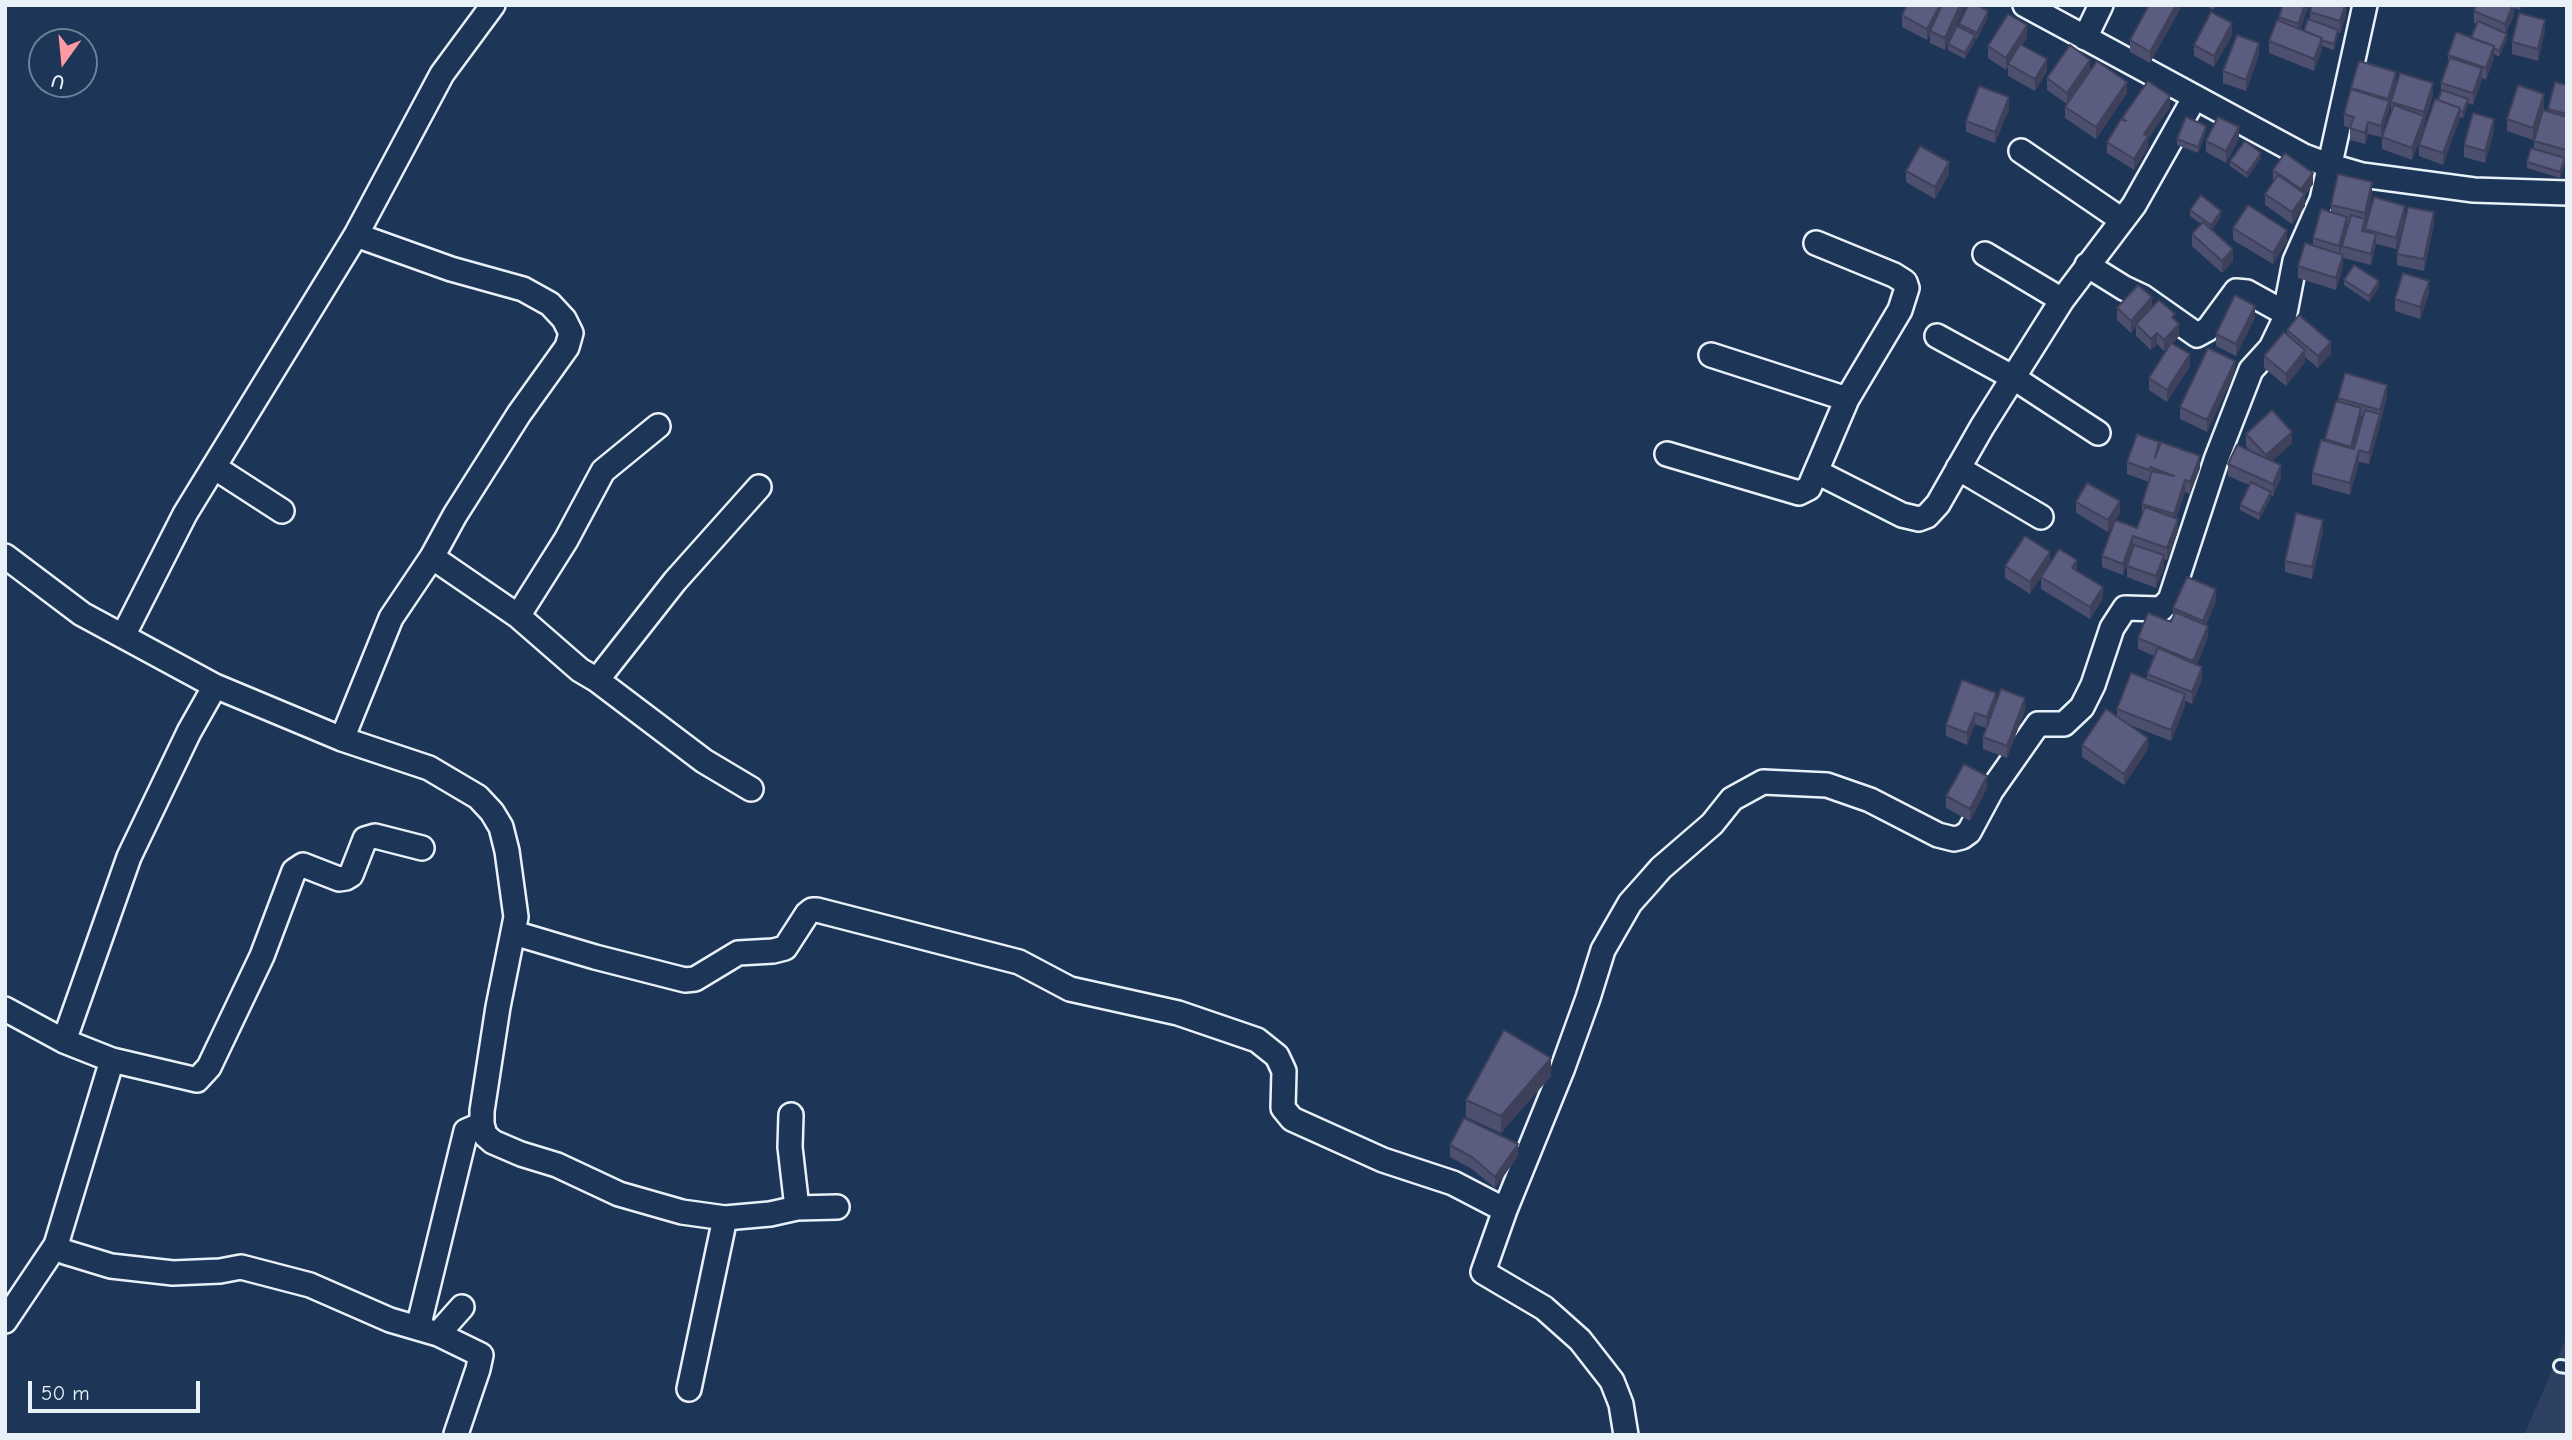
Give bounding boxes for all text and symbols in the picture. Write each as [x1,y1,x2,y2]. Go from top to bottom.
north arrow [28,28,98,98]
text: U [49,69,67,94]
scale bar [32,1366,203,1410]
text: 50 m [41,1381,90,1405]

